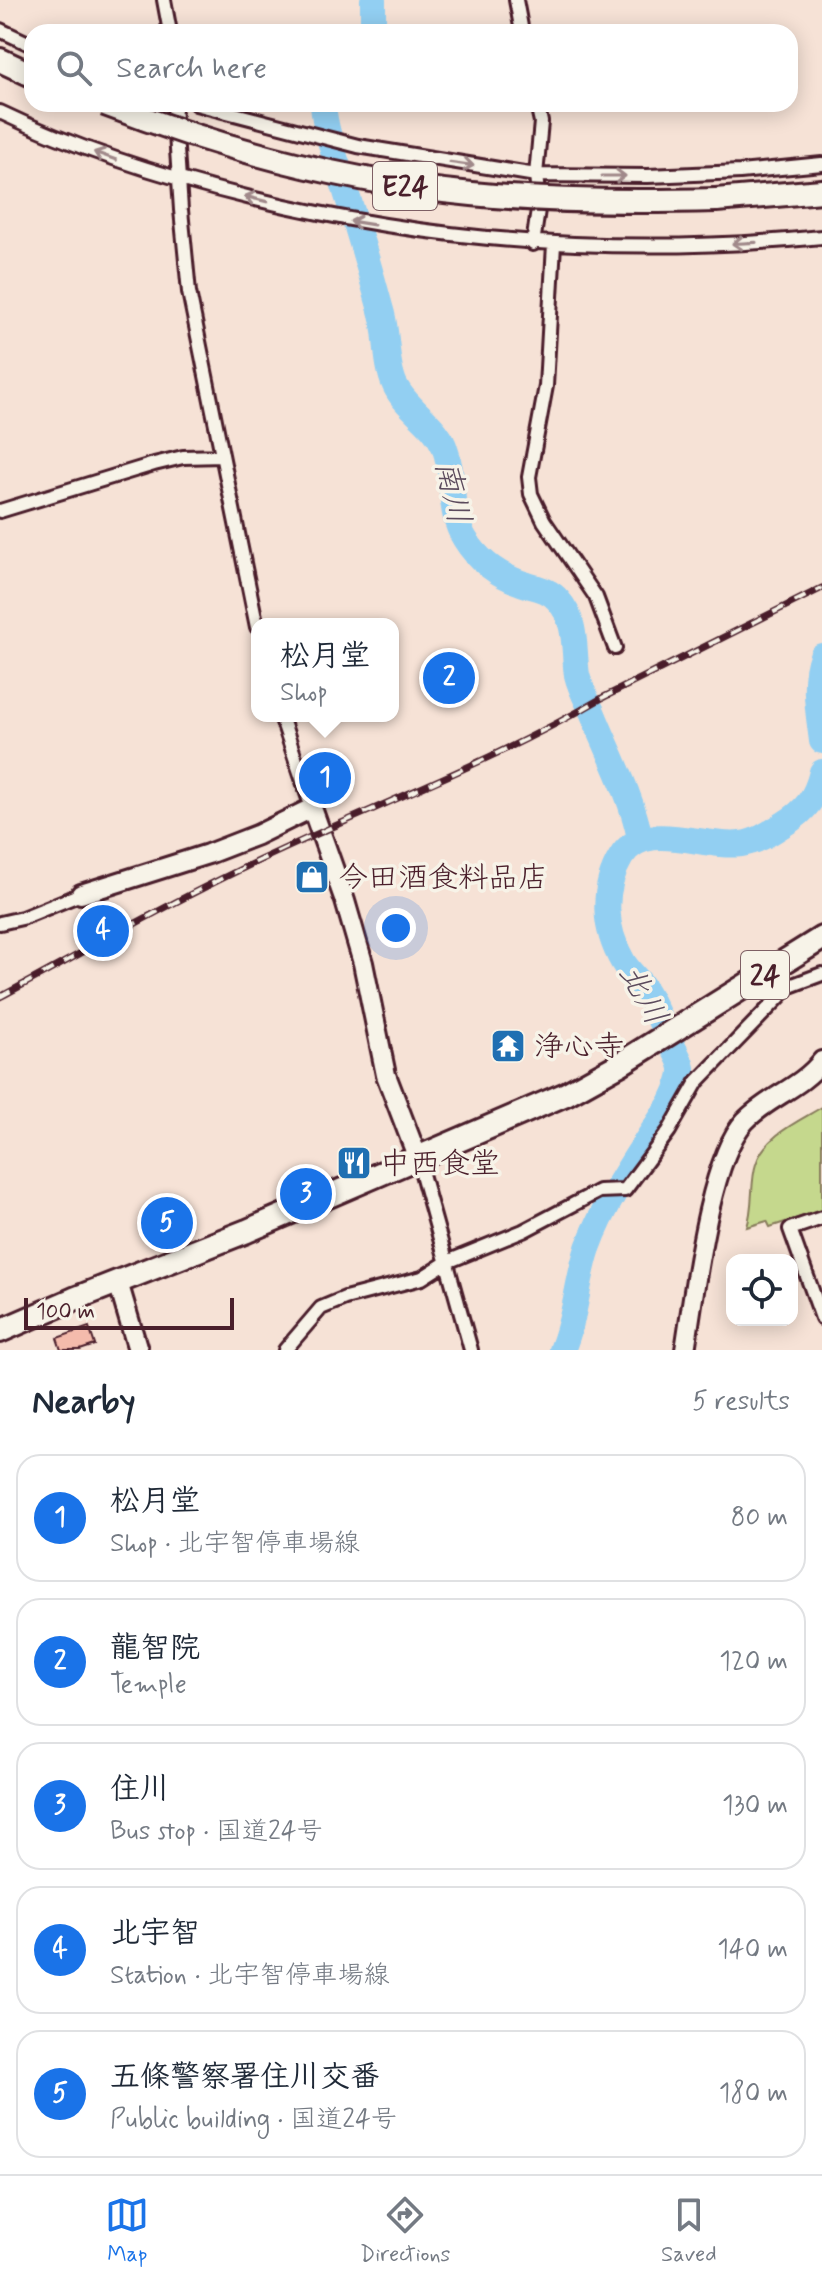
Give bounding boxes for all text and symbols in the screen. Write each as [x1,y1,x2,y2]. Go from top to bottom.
search box [24,24,798,112]
icon: search [52,46,96,90]
text: Search here [116,49,267,88]
one-way arrow [93,148,118,162]
one-way arrow [449,157,474,172]
road number: E24 [373,162,437,210]
one-way arrow [600,168,627,183]
one-way arrow [243,191,269,206]
one-way arrow [350,215,375,230]
one-way arrow [731,236,758,251]
water label: 南川 [424,457,480,528]
popup [251,618,399,722]
text: 松月堂 [280,637,370,676]
pin: 2 [423,648,475,708]
text: Shop [280,676,328,710]
pin: 1 [299,748,351,808]
shop icon: 今田酒食料品店 [293,858,331,896]
place label: 今田酒食料品店 [338,859,548,898]
pin: 4 [77,901,129,961]
your location [376,908,416,948]
road number: 24 [741,951,789,999]
water label: 北川 [608,957,676,1033]
temple icon: 浄心寺 [489,1027,527,1065]
place label: 浄心寺 [534,1028,624,1067]
restaurant icon: 中西食堂 [335,1144,373,1182]
place label: 中西食堂 [380,1145,500,1184]
pin: 3 [280,1164,332,1224]
pin: 5 [141,1193,193,1253]
map controls [726,1254,798,1326]
button: locate [726,1254,798,1326]
scale bar [24,1294,234,1330]
text: 100 m [36,1298,95,1326]
text: Nearby [32,1380,136,1425]
text: 5 results [692,1385,790,1419]
text: 松月堂 [110,1482,200,1521]
text: 1 [54,1501,66,1535]
text: 80 m [731,1501,788,1535]
text: Shop · 北宇智停車場線 [110,1527,360,1561]
text: 龍智院 [110,1629,200,1668]
text: 2 [54,1645,66,1679]
text: 120 m [719,1645,788,1679]
text: Temple [110,1668,187,1702]
text: 住川 [110,1770,170,1809]
text: 3 [54,1789,66,1823]
text: 130 m [722,1789,788,1823]
text: Bus stop · 国道24号 [110,1815,323,1849]
text: 北宇智 [110,1914,200,1953]
text: 4 [52,1933,68,1967]
text: 140 m [717,1933,788,1967]
text: Station · 北宇智停車場線 [110,1959,389,1993]
text: 五條警察署住川交番 [110,2058,380,2097]
text: 5 [52,2077,68,2111]
text: 180 m [719,2077,788,2111]
text: Public building · 国道24号 [110,2103,397,2137]
tab: Map [105,2193,149,2269]
tab: Directions [360,2193,450,2269]
tab: Saved [661,2193,717,2269]

